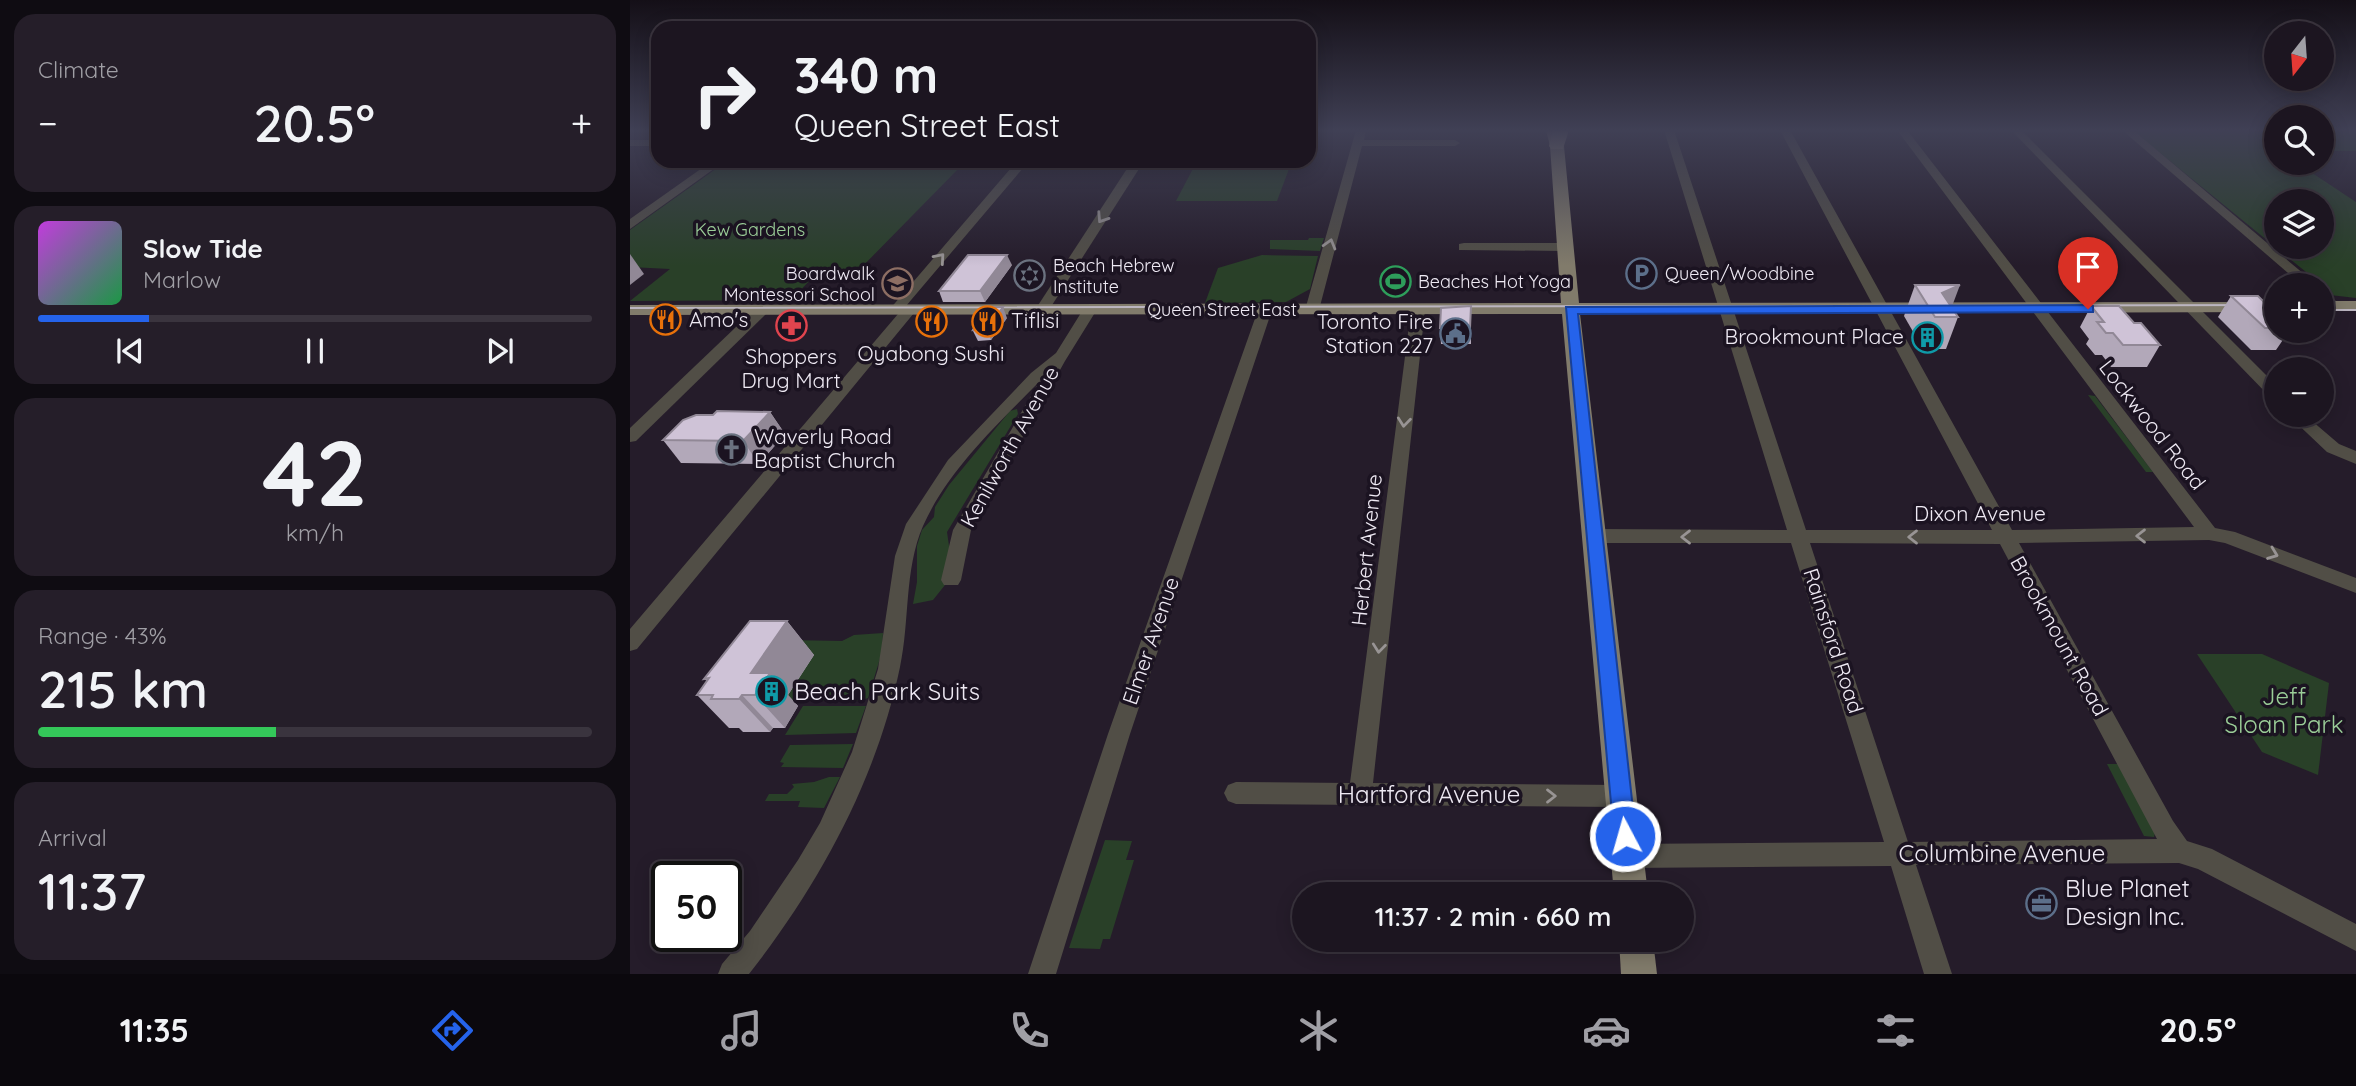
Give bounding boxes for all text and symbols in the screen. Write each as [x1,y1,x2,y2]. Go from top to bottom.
north arrow [2264,21,2334,91]
map controls [2264,21,2334,427]
text: 340 m [794,44,938,105]
icon: right [679,49,770,140]
text: Climate [38,55,119,84]
text: 20.5° [253,90,375,155]
text: − [38,99,58,147]
text: + [571,99,592,147]
text: Queen Street East [794,105,1060,145]
button: search [2264,105,2334,175]
button: layers [2264,189,2334,259]
one-way arrow [1097,211,1110,224]
park label: Kew Gardens [695,218,805,241]
text: Slow Tide [143,232,263,265]
pin [2058,237,2118,309]
one-way arrow [1321,238,1336,250]
icon: arrive [2069,248,2107,286]
one-way arrow [932,254,944,267]
place label: Beach Hebrew Institute [1053,254,1175,298]
parking icon: Queen/Woodbine [1625,257,1659,291]
synagogue icon: Beach Hebrew Institute [1013,259,1047,293]
place label: Boardwalk Montessori School [724,262,875,306]
place label: Queen/Woodbine [1665,262,1814,285]
text: Marlow [143,265,221,294]
sports icon: Beaches Hot Yoga [1378,265,1412,299]
school or university icon: Boardwalk Montessori School [881,267,915,301]
place label: Beaches Hot Yoga [1418,270,1571,293]
button: + [2264,273,2334,343]
street label: Queen Street East [1147,298,1297,321]
restaurant icon: Amo's [649,303,683,337]
restaurant icon: Tiflisi [971,304,1005,338]
restaurant icon: Oyabong Sushi [914,305,948,339]
place label: Amo's [689,306,748,332]
place label: Tiflisi [1011,307,1059,333]
pharmacy icon: Shoppers Drug Mart [774,308,808,342]
place label: Toronto Fire Station 227 [1316,308,1433,358]
public building icon: Toronto Fire Station 227 [1439,317,1473,351]
building icon: Brookmount Place [1910,320,1944,354]
place label: Brookmount Place [1725,323,1904,349]
icon: previous [111,332,149,370]
icon: pause [296,332,334,370]
icon: next [481,332,519,370]
place label: Oyabong Sushi [857,340,1005,366]
place label: Shoppers Drug Mart [741,343,841,393]
street label: Lockwood Road [2094,354,2212,495]
button: − [2264,357,2334,427]
street label: Kenilworth Avenue [954,362,1064,531]
text: 42 [262,415,368,529]
one-way arrow [1397,417,1412,428]
place label: Waverly Road Baptist Church [754,423,895,473]
church icon: Waverly Road Baptist Church [714,432,748,466]
street label: Herbert Avenue [1345,473,1387,627]
street label: Dixon Avenue [1914,500,2046,526]
text: km/h [286,518,344,547]
one-way arrow [2135,528,2146,544]
one-way arrow [1680,529,1691,544]
one-way arrow [1908,529,1918,545]
one-way arrow [2267,546,2279,560]
street label: Brookmount Road [2005,551,2115,720]
street label: Rainsford Road [1798,565,1870,717]
street label: Elmer Avenue [1116,573,1184,708]
text: Range · 43% [38,621,167,650]
one-way arrow [1371,643,1386,654]
text: 215 km [38,656,208,721]
building icon: Beach Park Suits [754,675,788,709]
place label: Beach Park Suits [794,676,980,706]
park label: Jeff Sloan Park [2224,681,2344,739]
street label: Hartford Avenue [1338,779,1520,809]
one-way arrow [1546,788,1557,804]
position arrow [1588,799,1662,873]
text: Arrival [38,823,107,852]
street label: Columbine Avenue [1899,838,2105,868]
text: 11:37 [38,858,146,923]
speed limit sign: 50 [651,861,742,952]
place label: Blue Planet Design Inc. [2065,873,2190,931]
office icon: Blue Planet Design Inc. [2025,886,2059,920]
text: 11:37 · 2 min · 660 m [1375,900,1611,933]
icon: directions [428,1006,477,1055]
icon: music [717,1006,766,1055]
icon: phone [1005,1006,1054,1055]
icon: climate [1294,1006,1343,1055]
icon: car [1582,1006,1631,1055]
icon: filters [1871,1006,1920,1055]
text: 11:35 [120,1010,189,1050]
text: 20.5° [2159,1010,2236,1050]

